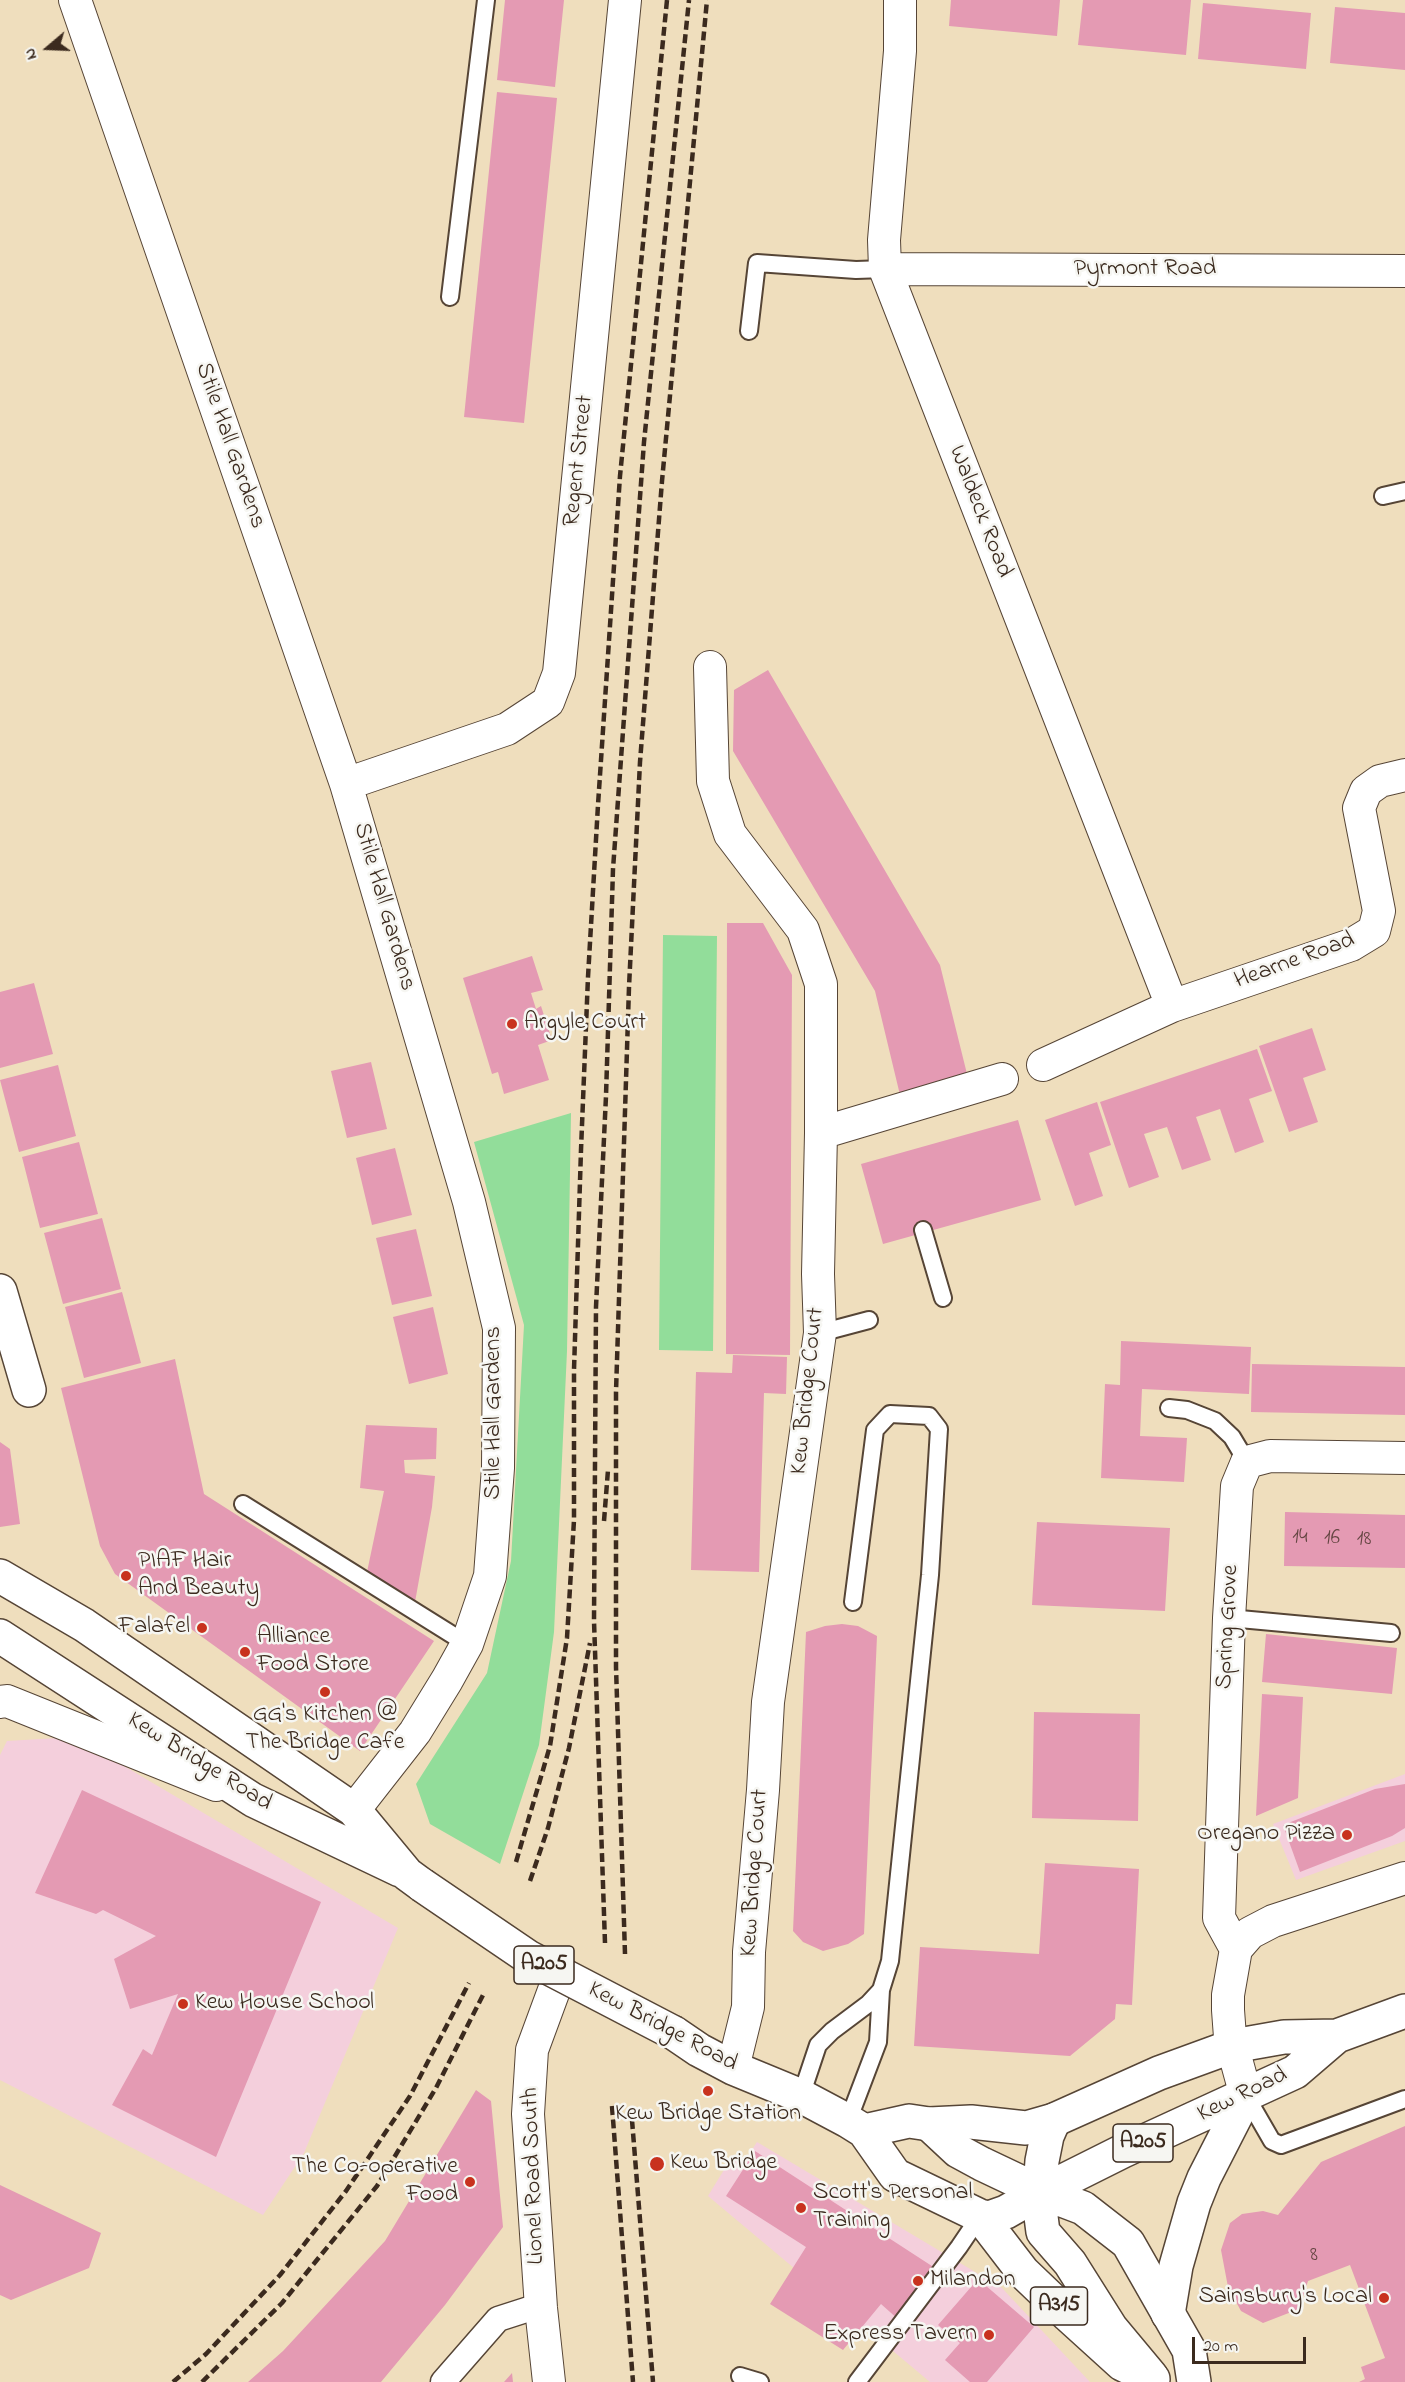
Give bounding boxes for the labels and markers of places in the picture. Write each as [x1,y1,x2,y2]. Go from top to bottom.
place label: Argyle Court [524,1010,646,1038]
marker: Argyle Court [505,1017,519,1031]
place label: PIAF Hair And Beauty [138,1548,259,1604]
marker: PIAF Hair And Beauty [119,1569,133,1583]
place label: Falafel [119,1614,190,1642]
marker: Falafel [195,1621,209,1635]
place label: Alliance Food Store [257,1624,369,1680]
marker: Alliance Food Store [238,1645,252,1659]
marker: GG's Kitchen @ The Bridge Cafe [318,1685,332,1699]
place label: GG's Kitchen @ The Bridge Cafe [246,1702,404,1758]
place label: Oregano Pizza [1197,1821,1335,1849]
marker: Oregano Pizza [1340,1828,1354,1842]
place label: Kew House School [195,1990,374,2018]
marker: Kew House School [176,1997,190,2011]
marker: Kew Bridge Station [701,2084,715,2098]
place label: Kew Bridge Station [615,2101,801,2129]
place label: Kew Bridge [670,2150,777,2178]
place label: The Co-operative Food [292,2154,458,2210]
marker: Kew Bridge [648,2155,666,2173]
marker: The Co-operative Food [463,2175,477,2189]
place label: Scott's Personal Training [813,2180,973,2236]
marker: Scott's Personal Training [794,2201,808,2215]
place label: Milandon [930,2267,1016,2295]
marker: Milandon [911,2274,925,2288]
place label: Sainsbury's Local [1198,2284,1372,2312]
marker: Sainsbury's Local [1377,2291,1391,2305]
place label: Express Tavern [823,2321,977,2349]
marker: Express Tavern [982,2328,996,2342]

